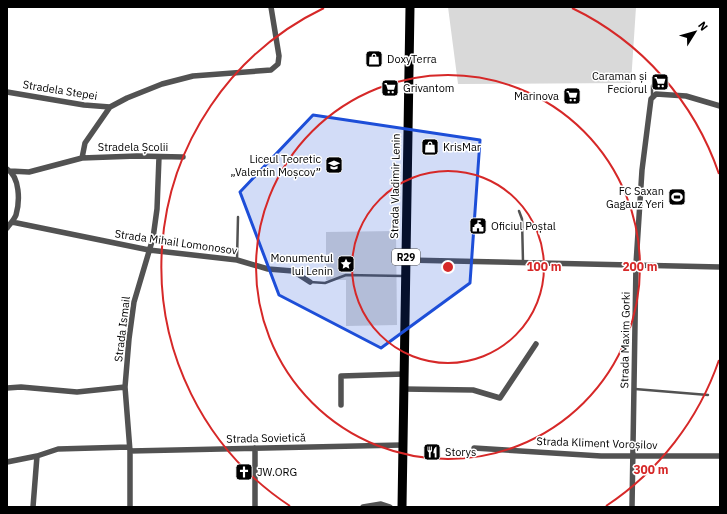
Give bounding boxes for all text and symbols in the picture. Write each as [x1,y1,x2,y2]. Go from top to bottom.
north arrow [675,12,715,52]
text: N [695,19,711,33]
shop icon: DoxyTerra [364,49,384,69]
place label: DoxyTerra [387,52,437,66]
place label: Caraman și Feciorul [592,69,647,96]
supermarket icon: Caraman și Feciorul [650,72,670,92]
street label: Stradela Stepei [22,77,98,103]
supermarket icon: Grivantom [380,78,400,98]
place label: Grivantom [403,81,454,95]
supermarket icon: Marinova [562,86,582,106]
place label: Marinova [514,89,559,103]
street label: Strada Vladimir Lenin [387,133,403,239]
shop icon: KrisMar [420,137,440,157]
street label: Stradela Școlii [98,140,168,154]
place label: KrisMar [443,140,481,154]
place label: Liceul Teoretic „Valentin Moșcov” [230,152,321,179]
school or university icon: Liceul Teoretic „Valentin Moșcov” [324,155,344,175]
place label: FC Saxan Gagauz Yeri [606,184,664,211]
sports icon: FC Saxan Gagauz Yeri [667,187,687,207]
public building icon: Oficiul Poștal [468,216,488,236]
place label: Oficiul Poștal [491,219,556,233]
street label: Strada Mihail Lomonosov [114,226,239,258]
road number: R29 [392,249,420,265]
place label: Monumentul lui Lenin [270,251,333,278]
place icon: Monumentul lui Lenin [336,254,356,274]
text: 100 m [526,259,562,274]
text: 200 m [622,259,658,274]
centre of rings [441,260,455,274]
street label: Strada Maxim Gorki [617,292,633,388]
street label: Strada Ismail [111,295,133,363]
street label: Strada Sovietică [226,430,306,446]
street label: Strada Kliment Voroșilov [536,434,658,452]
restaurant icon: Storys [422,442,442,462]
place label: Storys [445,445,476,459]
church icon: JW.ORG [234,462,254,482]
text: 300 m [633,462,669,477]
place label: JW.ORG [257,465,297,479]

